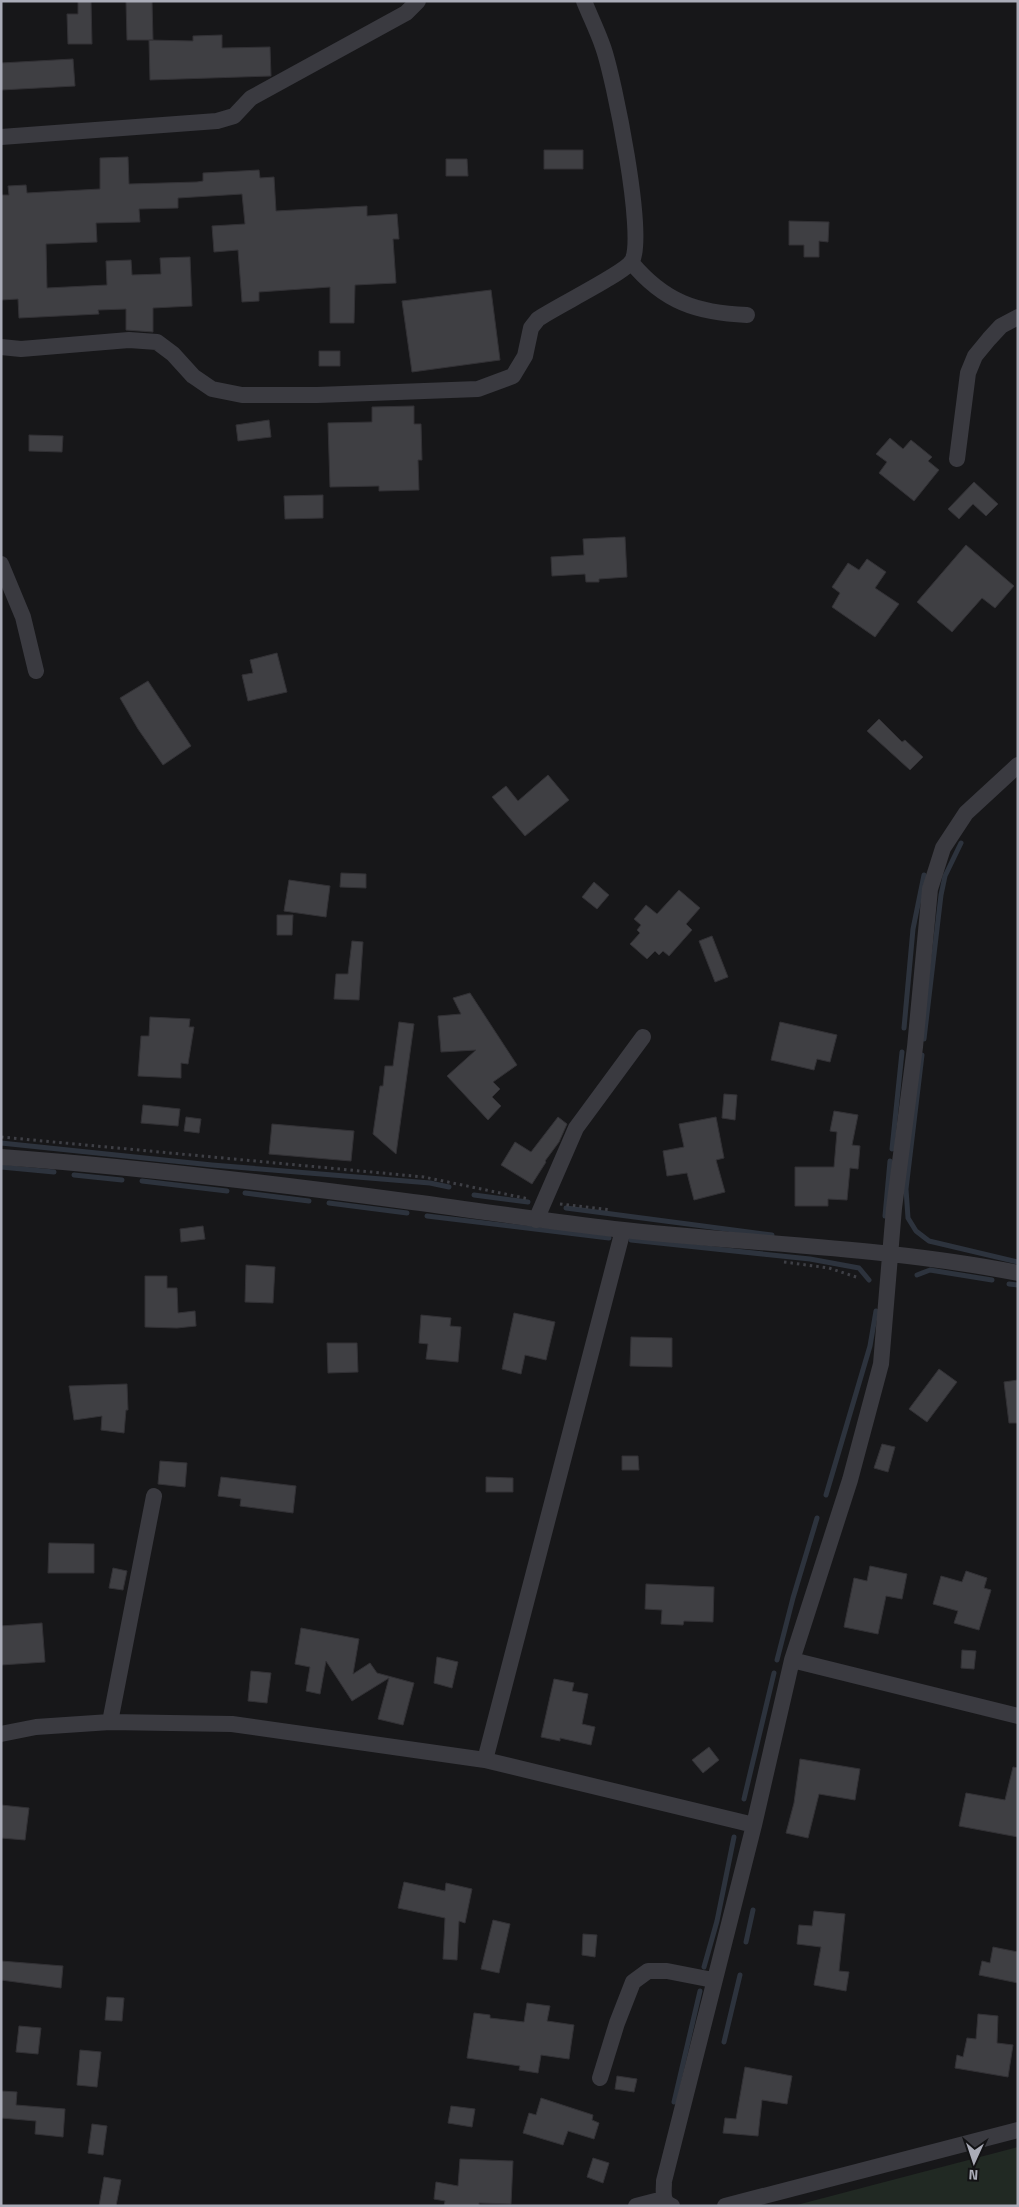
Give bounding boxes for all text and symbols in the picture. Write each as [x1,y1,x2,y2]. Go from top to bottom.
north arrow [949,2137,999,2187]
text: N [968,2165,979,2186]

